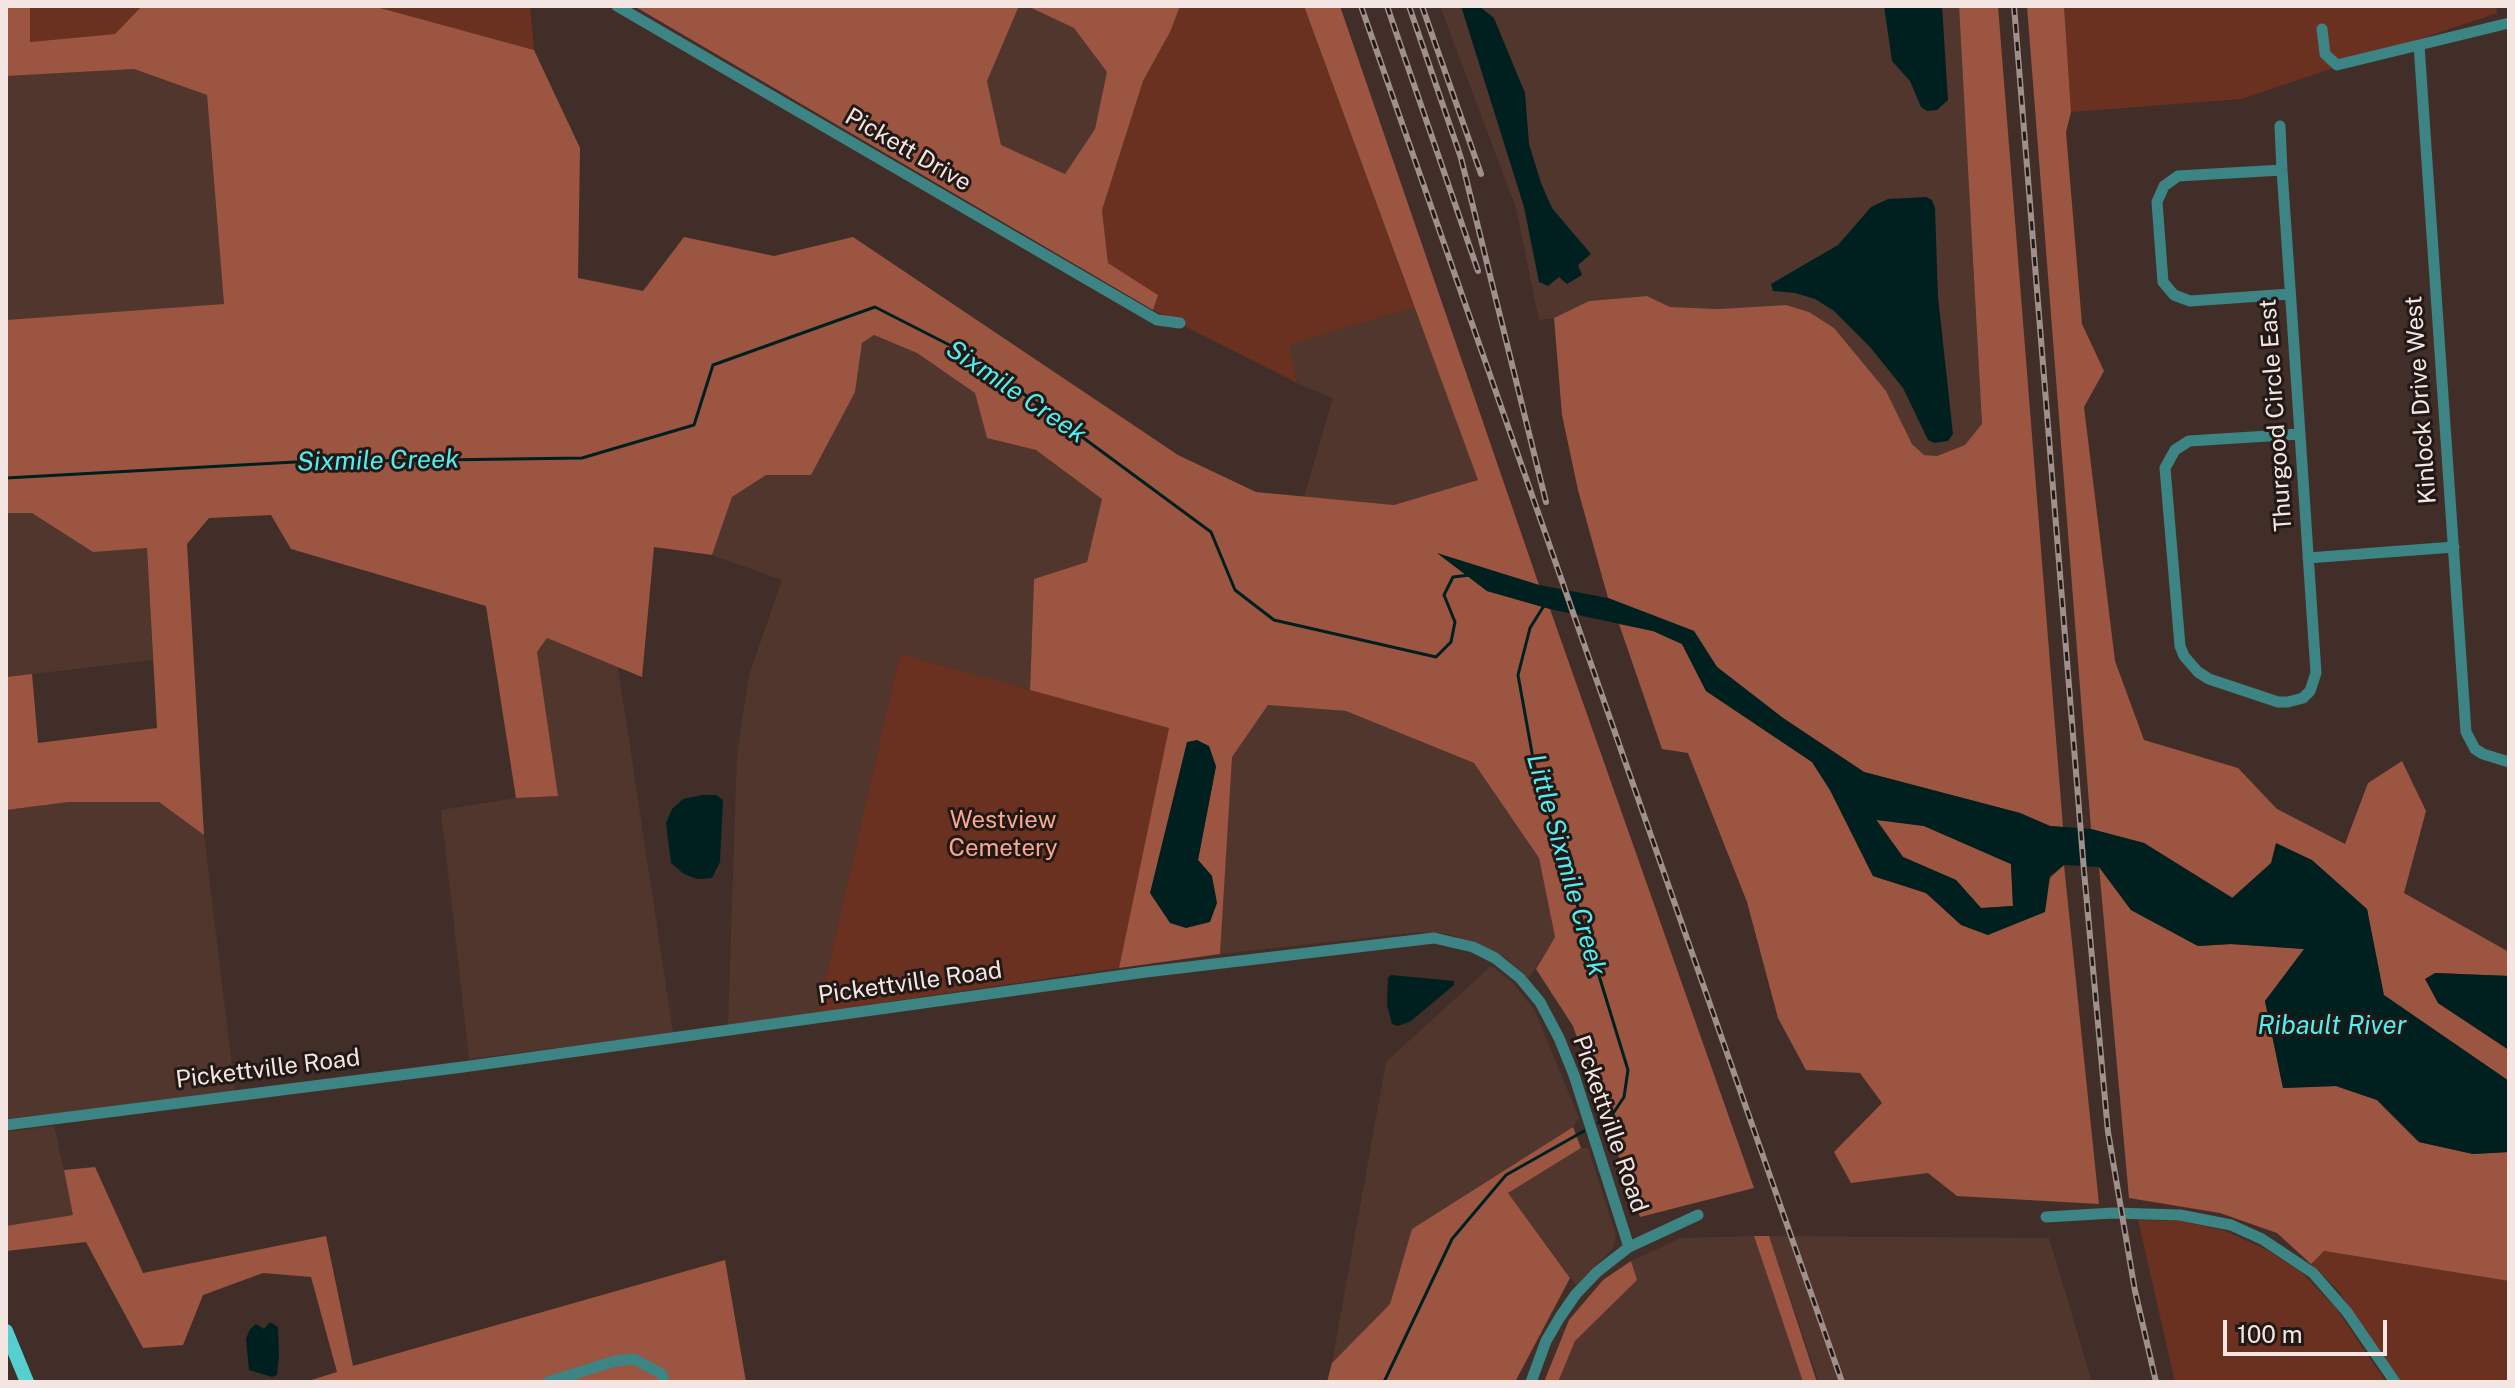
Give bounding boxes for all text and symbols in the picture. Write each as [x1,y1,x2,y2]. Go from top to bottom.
street label: Pickett Drive [840,102,976,198]
street label: Kinlock Drive West [2399,295,2443,505]
street label: Thurgood Circle East [2254,298,2298,532]
water label: Sixmile Creek [940,334,1092,450]
water label: Sixmile Creek [297,444,459,478]
water label: Little Sixmile Creek [1519,751,1613,979]
park label: Westview Cemetery [948,807,1058,863]
street label: Pickettville Road [816,956,1004,1010]
water label: Ribault River [2257,1010,2407,1042]
street label: Pickettville Road [1566,1032,1654,1216]
street label: Pickettville Road [174,1043,362,1095]
scale bar [2227,1304,2391,1354]
text: 100 m [2237,1320,2303,1348]

